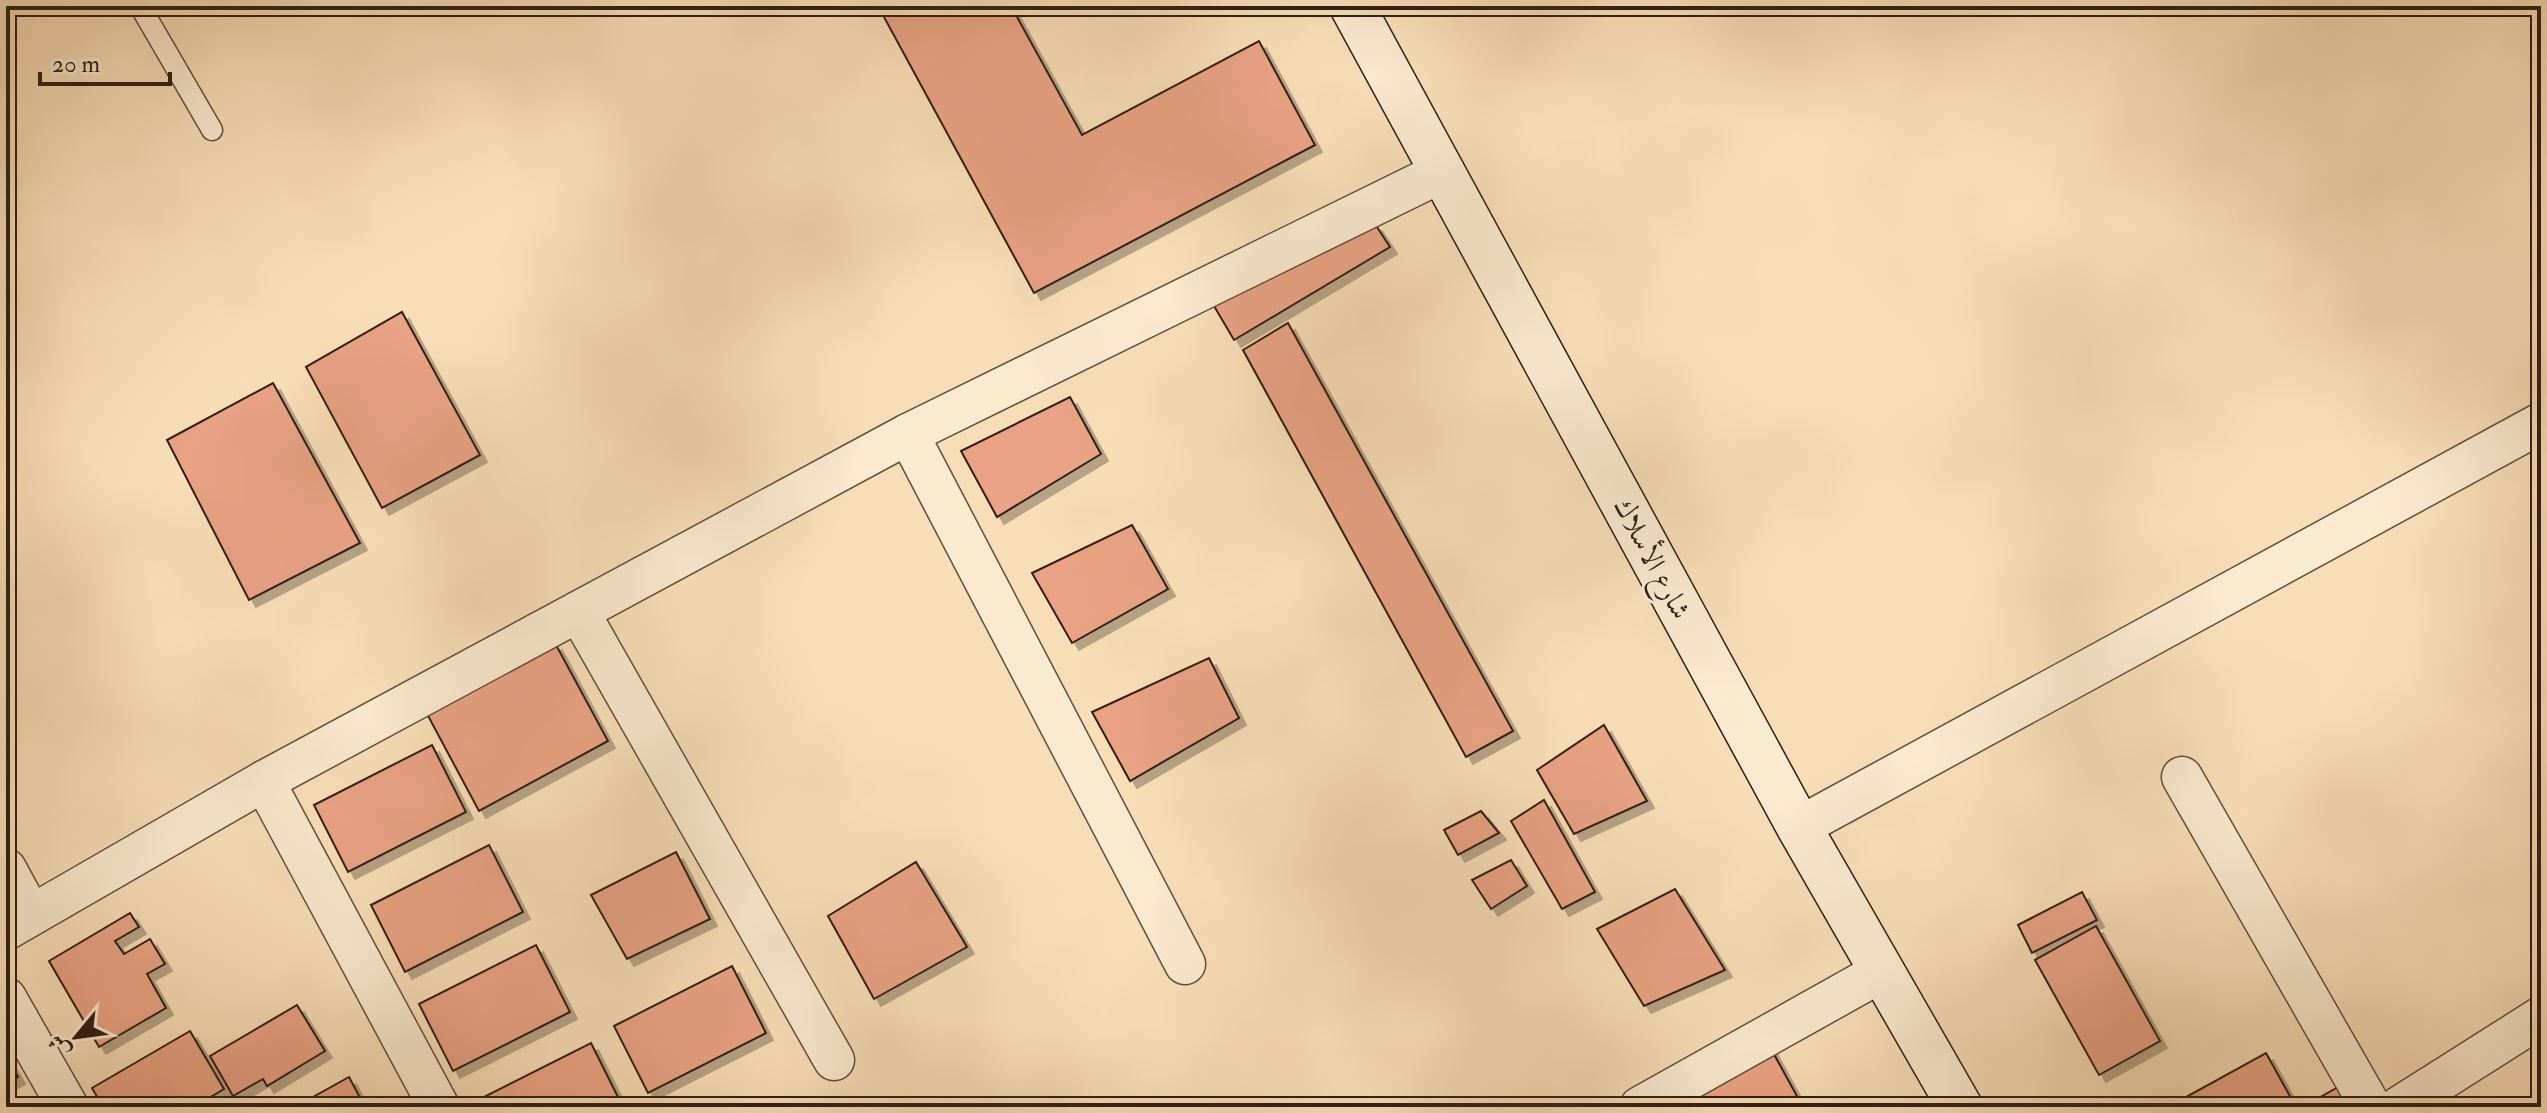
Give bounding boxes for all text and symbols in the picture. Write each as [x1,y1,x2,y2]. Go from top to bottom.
scale bar [40,36,170,86]
text: 20 m [52,49,101,80]
street label: شارع الأسلاك [1601,491,1700,628]
north arrow [36,997,116,1077]
text: ش [42,1030,77,1063]

